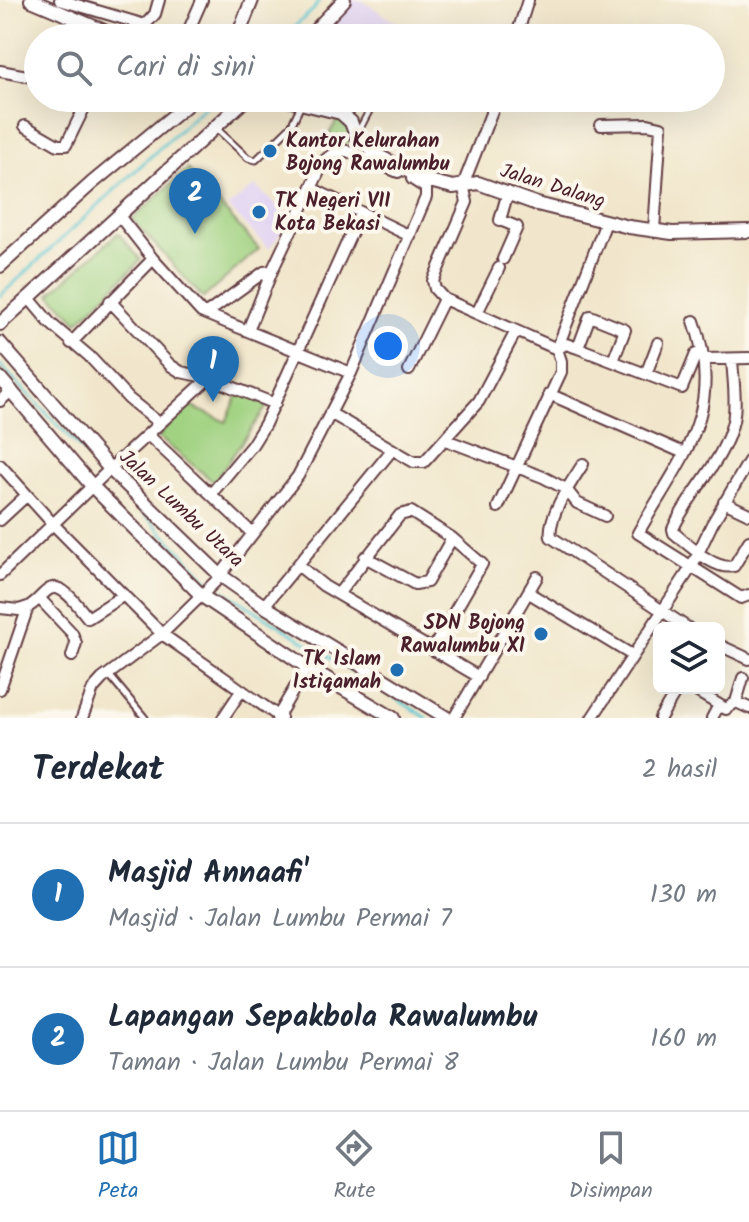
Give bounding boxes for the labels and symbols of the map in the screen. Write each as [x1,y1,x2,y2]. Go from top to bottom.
place label: Kantor Kelurahan Bojong Rawalumbu [286,126,450,181]
marker: Kantor Kelurahan Bojong Rawalumbu [261,142,279,160]
street label: Jalan Dalang [496,156,609,218]
pin: 2 [169,168,221,234]
place label: TK Negeri VII Kota Bekasi [275,186,391,241]
marker: TK Negeri VII Kota Bekasi [250,203,268,221]
your location [368,326,408,366]
pin: 1 [187,336,239,402]
street label: Jalan Lumbu Utara [111,443,251,576]
place label: SDN Bojong Rawalumbu XI [400,608,525,663]
marker: SDN Bojong Rawalumbu XI [532,625,550,643]
place label: TK Islam Istiqamah [293,644,381,699]
marker: TK Islam Istiqamah [388,661,406,679]

